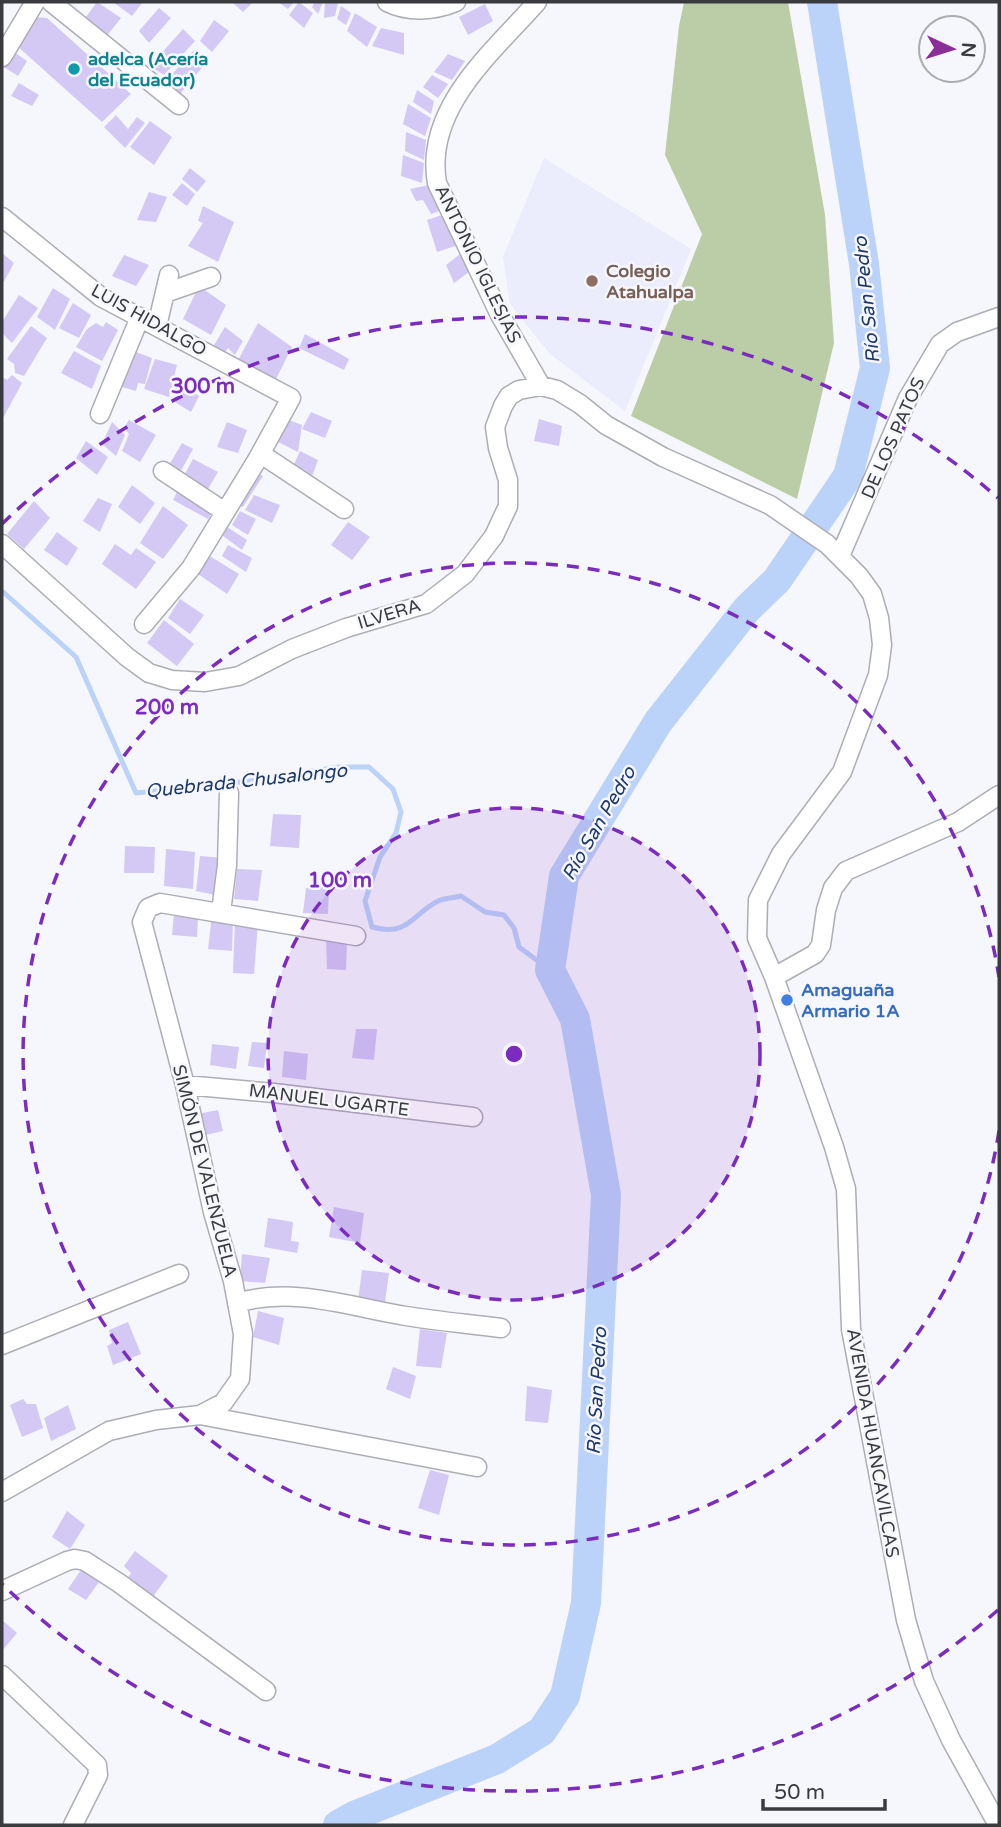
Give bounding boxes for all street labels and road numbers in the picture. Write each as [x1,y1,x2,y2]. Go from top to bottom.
street label: ANTONIO IGLESIAS [430,181,526,347]
street label: LUIS HIDALGO [87,279,211,361]
street label: DE LOS PATOS [856,374,930,502]
street label: ILVERA [355,594,423,634]
street label: SIMÓN DE VALENZUELA [168,1062,242,1280]
street label: MANUEL UGARTE [248,1079,410,1121]
street label: AVENIDA HUANCAVILCAS [842,1327,904,1559]

